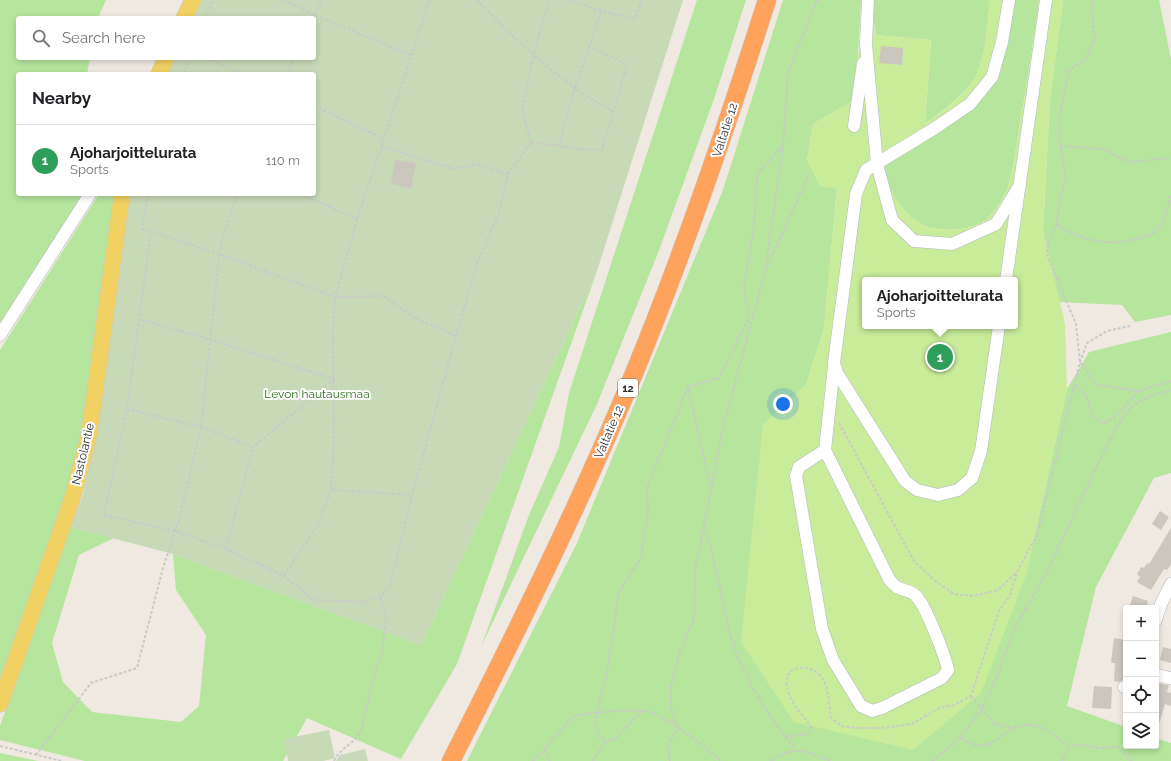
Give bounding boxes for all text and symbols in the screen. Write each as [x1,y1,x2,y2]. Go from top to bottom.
search box [16,16,316,60]
icon: search [30,27,52,49]
text: Search here [62,29,145,47]
text: Nearby [32,88,91,108]
street label: Valtatie 12 [710,101,740,159]
text: Ajoharjoittelurata [70,144,196,162]
text: 1 [42,153,48,168]
text: 110 m [266,153,300,168]
text: Sports [70,162,109,177]
popup [862,277,1018,329]
text: Ajoharjoittelurata [877,287,1003,305]
text: Sports [877,305,916,320]
pin: 1 [927,342,953,372]
road number: 12 [618,379,638,397]
park label: Levon hautausmaa [264,387,370,401]
your location [773,394,793,414]
street label: Valtatie 12 [592,404,626,460]
street label: Nastolantie [69,422,97,486]
map controls [1123,605,1159,749]
button: + [1123,605,1159,641]
button: − [1123,641,1159,677]
button: locate [1123,677,1159,713]
button: layers [1123,713,1159,749]

